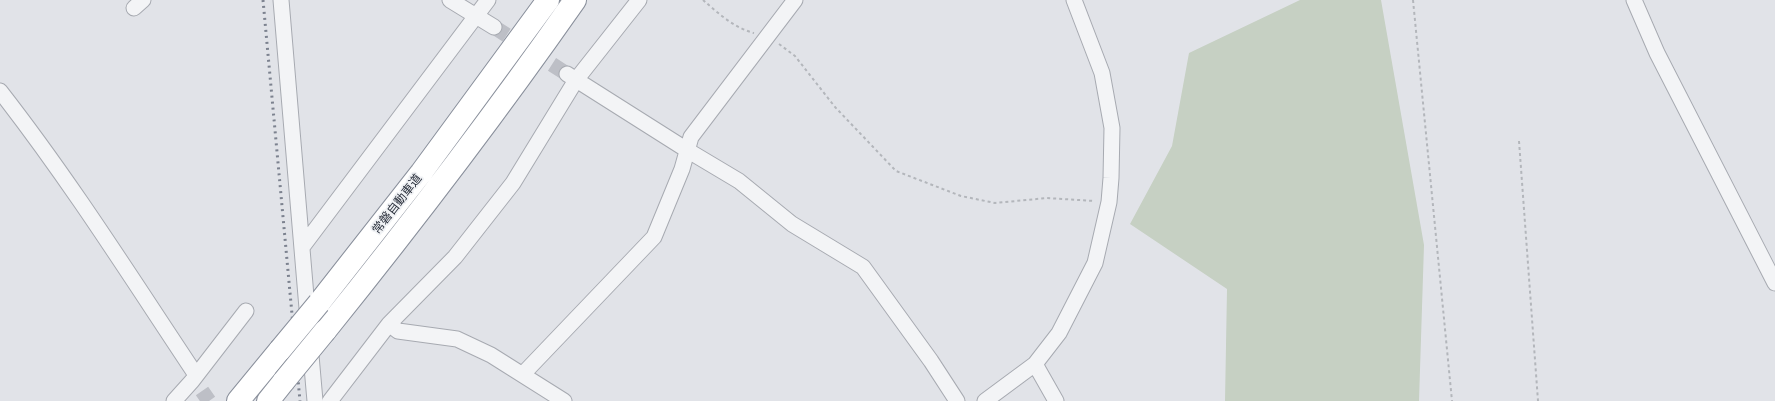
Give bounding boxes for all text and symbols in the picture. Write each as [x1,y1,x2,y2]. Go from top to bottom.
street label: 常磐自動車道 [369,171,425,237]

